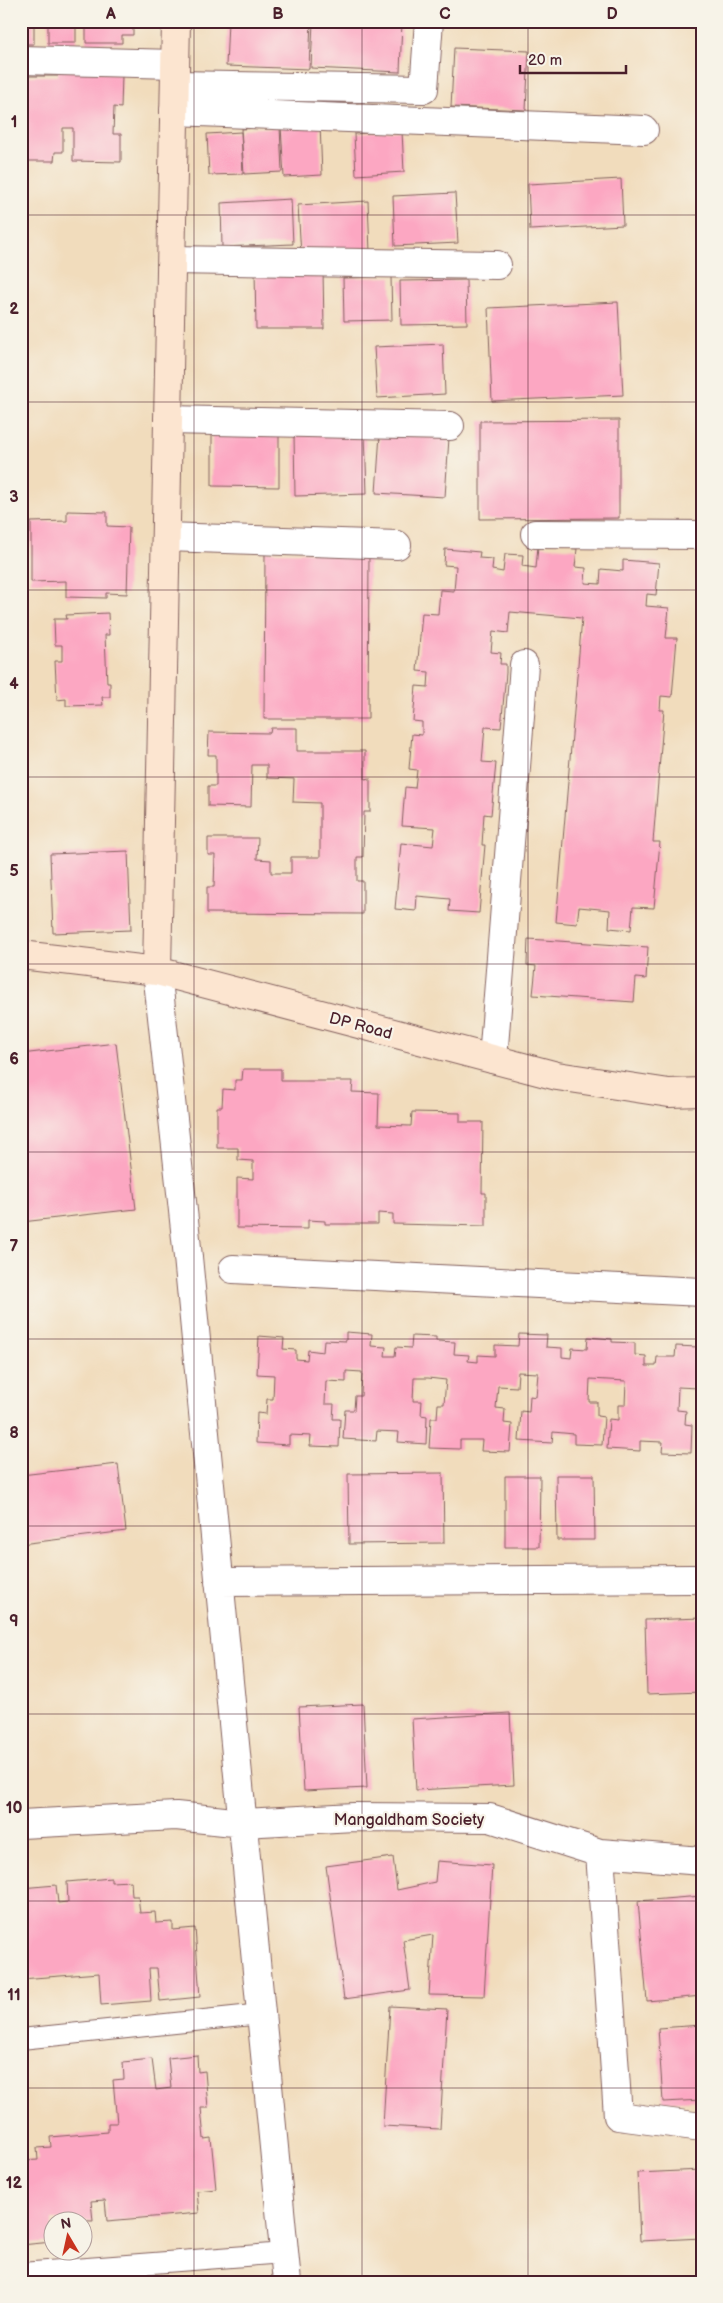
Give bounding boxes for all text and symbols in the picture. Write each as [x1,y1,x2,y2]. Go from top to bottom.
text: A [105,5,116,24]
text: B [272,5,284,24]
text: C [439,5,451,24]
text: D [606,5,618,24]
scale bar [520,42,627,74]
text: 20 m [528,51,562,70]
text: 1 [11,113,17,132]
text: 2 [9,300,19,319]
text: 3 [9,488,19,507]
text: 4 [9,675,19,694]
text: 5 [9,862,19,881]
street label: DP Road [327,1009,394,1044]
text: 6 [9,1050,19,1069]
text: 7 [10,1237,19,1256]
text: 8 [9,1424,19,1443]
text: 9 [9,1612,19,1631]
text: 10 [6,1799,22,1818]
street label: Mangaldham Society [334,1811,485,1830]
text: 11 [7,1986,21,2005]
text: 12 [6,2174,23,2193]
north arrow [42,2210,92,2260]
text: N [60,2214,73,2233]

